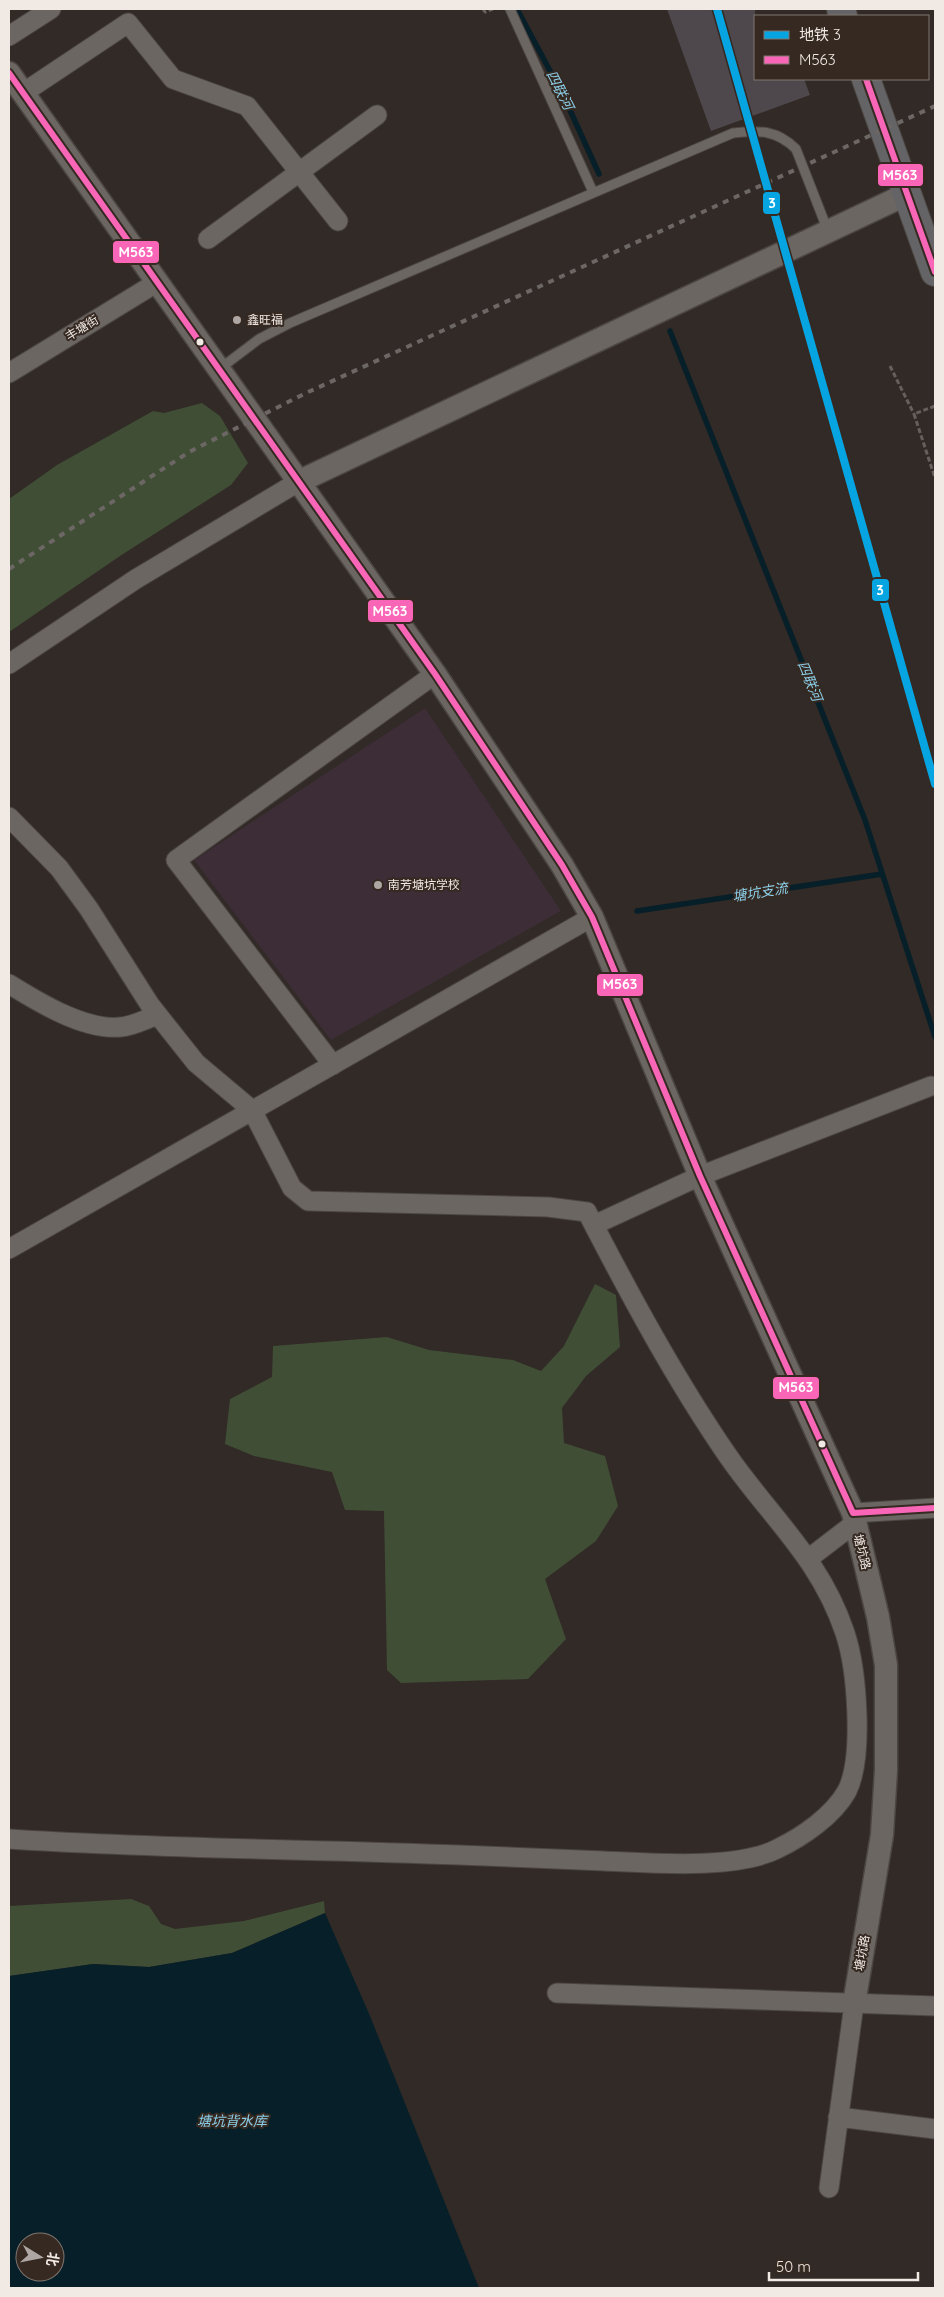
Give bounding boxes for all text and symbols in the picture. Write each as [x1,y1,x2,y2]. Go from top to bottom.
legend [754,15,929,80]
text: 地铁 3 [799,25,841,44]
text: M563 [799,50,836,69]
water label: 四联河 [542,67,579,115]
line badge: M563 [877,163,924,187]
text: M563 [883,166,917,184]
line badge: 3 [762,191,781,215]
text: 3 [768,194,776,212]
line badge: M563 [112,240,160,264]
text: M563 [119,243,153,261]
street label: 丰塘街 [62,312,101,343]
place label: 鑫旺福 [247,312,283,327]
marker: 鑫旺福 [231,314,243,326]
unlabelled marker [195,337,205,347]
line badge: 3 [871,578,890,602]
text: 3 [876,581,884,599]
line badge: M563 [367,599,414,623]
text: M563 [373,602,407,620]
water label: 四联河 [794,658,827,707]
place label: 南芳塘坑学校 [388,877,460,892]
water label: 塘坑支流 [731,878,791,905]
marker: 南芳塘坑学校 [372,879,384,891]
line badge: M563 [596,973,644,997]
text: M563 [603,975,637,993]
line badge: M563 [772,1376,820,1400]
text: M563 [779,1378,813,1396]
unlabelled marker [817,1439,827,1449]
street label: 塘坑路 [851,1533,874,1571]
street label: 塘坑路 [851,1934,872,1972]
water label: 塘坑背水库 [197,2112,269,2130]
north arrow [15,2232,65,2282]
scale bar [769,2250,918,2282]
text: 北 [43,2251,63,2268]
text: 50 m [776,2257,811,2276]

